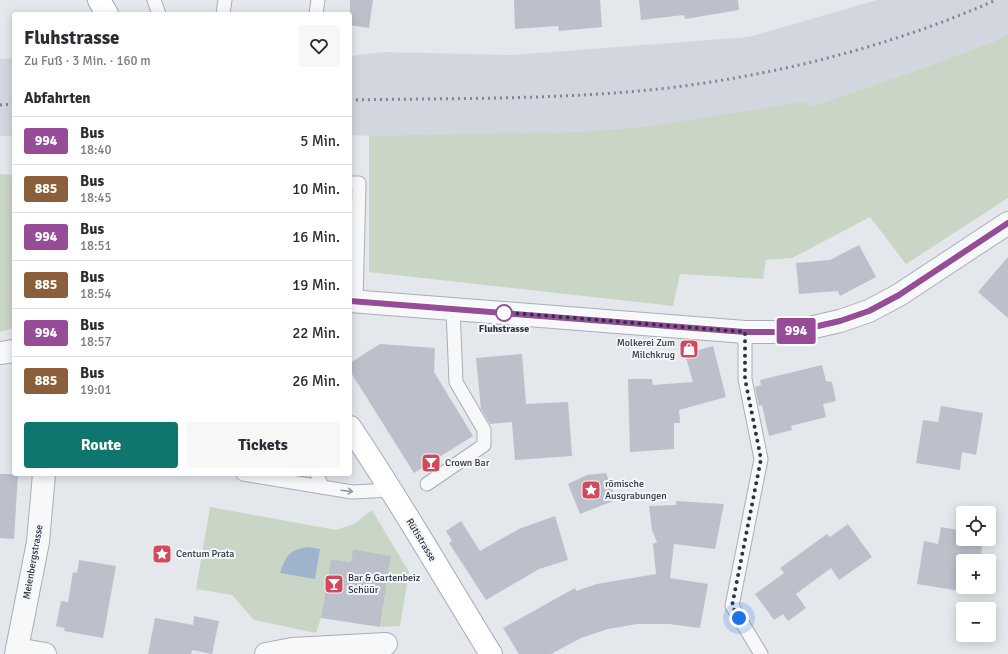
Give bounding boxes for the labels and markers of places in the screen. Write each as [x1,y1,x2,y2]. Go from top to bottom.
marker: Fluhstrasse [495,304,513,322]
place label: Fluhstrasse [479,323,529,335]
place label: Molkerei Zum Milchkrug [617,337,675,361]
shop icon: Molkerei Zum Milchkrug [678,338,700,360]
bar icon: Crown Bar [420,452,442,474]
place label: Crown Bar [445,457,490,469]
place label: römische Ausgrabungen [605,478,667,502]
place icon: römische Ausgrabungen [580,479,602,501]
place icon: Centum Prata [151,543,173,565]
place label: Centum Prata [176,548,234,560]
place label: Bar & Gartenbeiz Schüür [348,572,421,596]
bar icon: Bar & Gartenbeiz Schüür [323,573,345,595]

